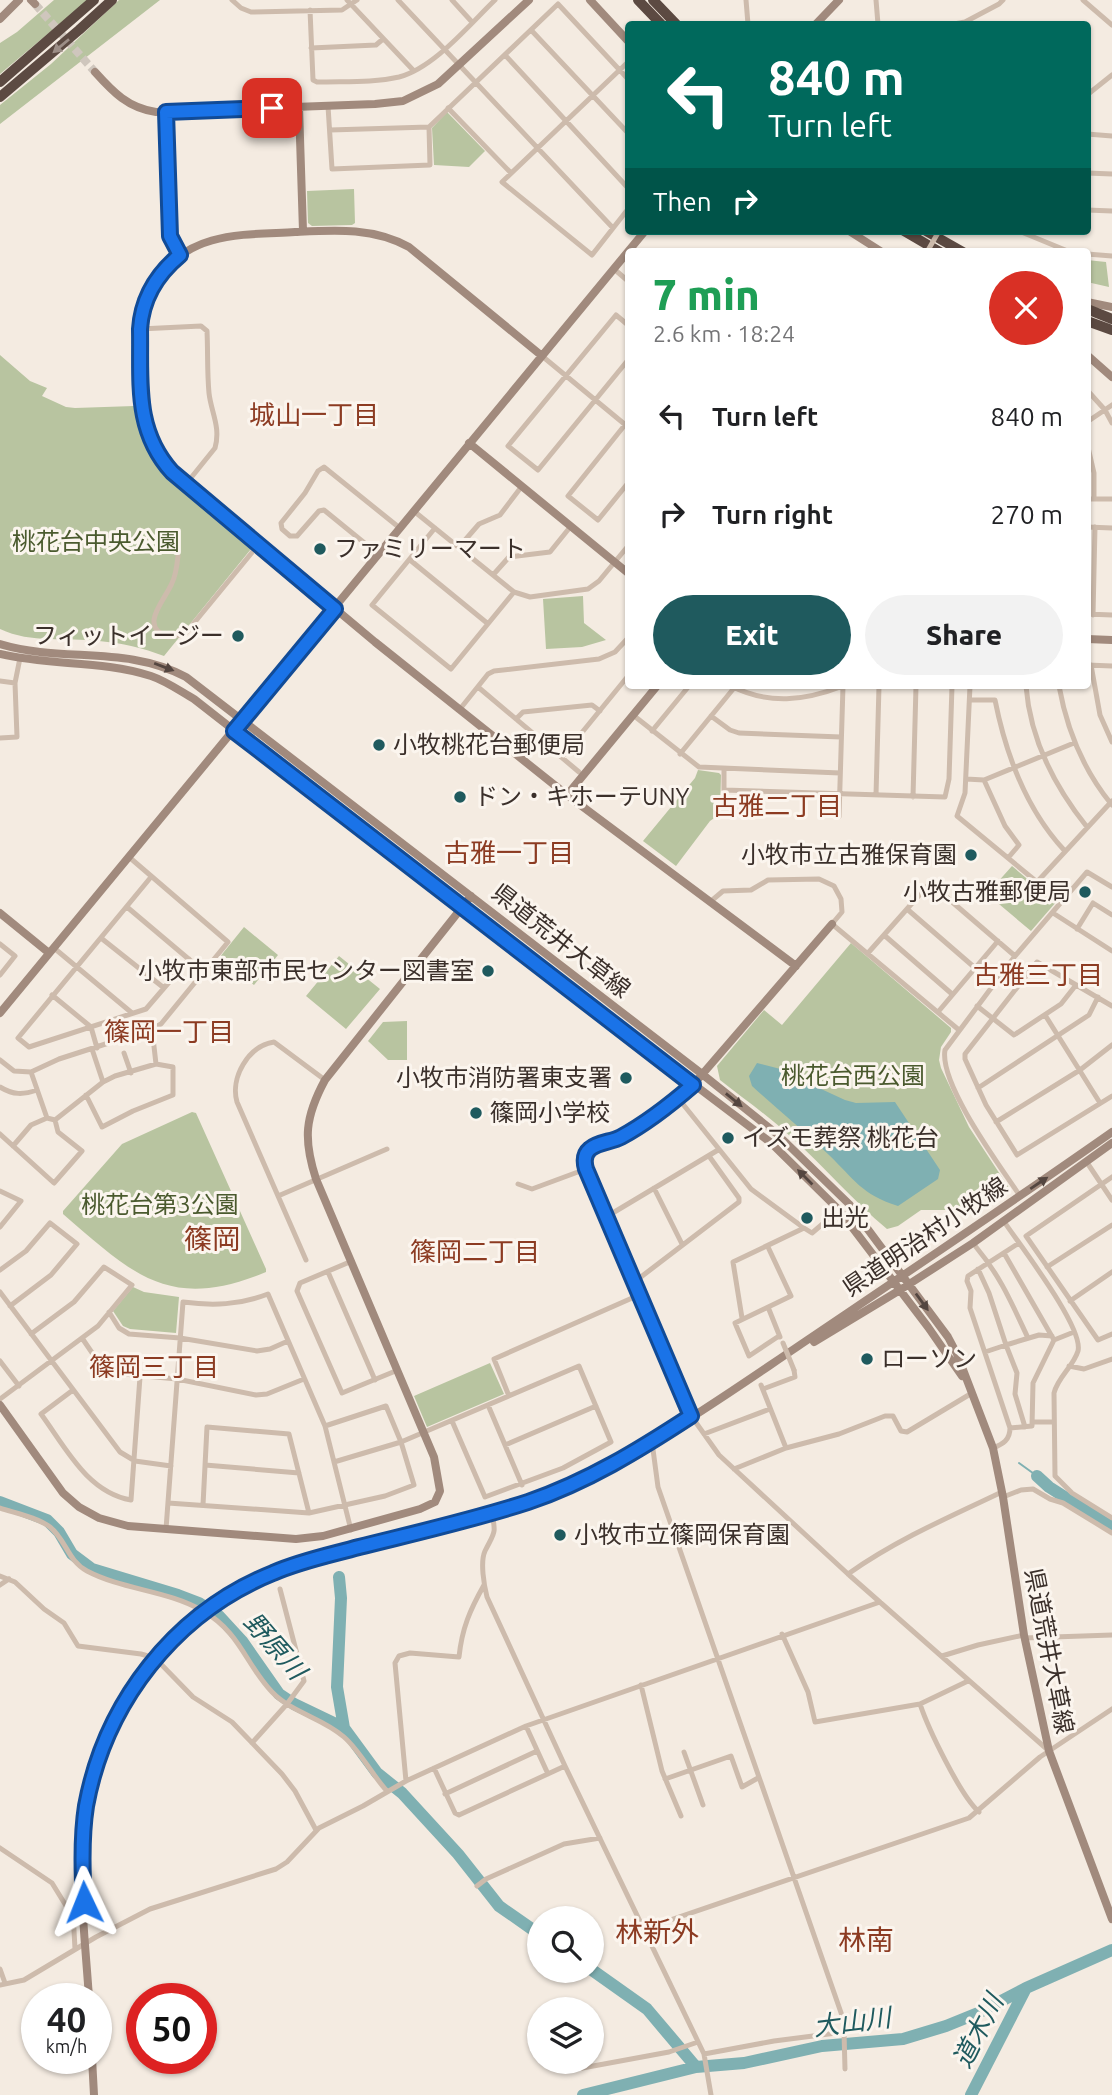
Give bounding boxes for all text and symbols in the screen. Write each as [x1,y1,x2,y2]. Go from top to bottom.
one-way arrow [53,38,70,53]
icon: left [653,49,744,140]
text: 840 m [768,49,905,104]
pin [242,78,302,138]
icon: arrive [253,89,291,127]
text: Turn left [768,107,892,143]
icon: right [726,182,764,220]
text: Then [653,187,712,216]
text: 7 min [653,271,760,318]
button: close [989,271,1063,345]
text: 2.6 km · 18:24 [653,321,795,346]
icon: left [653,397,691,435]
district label: 城山一丁目 [249,400,379,429]
text: Turn left [712,402,818,431]
text: 840 m [991,402,1063,431]
icon: right [653,495,691,533]
text: Turn right [712,500,833,529]
text: 270 m [991,500,1063,529]
park label: 桃花台中央公園 [12,528,180,555]
place label: ファミリーマート [334,535,526,562]
marker: ファミリーマート [312,541,328,557]
button: Exit [653,595,851,675]
button: Share [865,595,1063,675]
place label: フィットイージー [33,622,224,649]
marker: フィットイージー [230,628,246,644]
one-way arrow [153,661,174,672]
place label: 小牧桃花台郵便局 [393,731,585,758]
marker: 小牧桃花台郵便局 [371,737,387,753]
place label: ドン・キホーテUNY [474,783,690,810]
marker: ドン・キホーテUNY [452,789,468,805]
district label: 古雅二丁目 [712,791,842,820]
district label: 古雅一丁目 [444,838,574,867]
place label: 小牧市立古雅保育園 [741,841,957,868]
marker: 小牧市立古雅保育園 [963,847,979,863]
street label: 県道荒井大草線 [487,878,636,1003]
place label: 小牧古雅郵便局 [903,878,1071,905]
marker: 小牧古雅郵便局 [1077,884,1093,900]
place label: 小牧市東部市民センター図書室 [138,957,474,984]
district label: 古雅三丁目 [973,960,1103,989]
marker: 小牧市東部市民センター図書室 [480,963,496,979]
district label: 篠岡一丁目 [104,1017,234,1046]
park label: 桃花台西公園 [781,1062,925,1089]
place label: 小牧市消防署東支署 [396,1064,612,1091]
marker: 小牧市消防署東支署 [618,1070,634,1086]
one-way arrow [725,1093,743,1108]
place label: 篠岡小学校 [490,1099,610,1126]
marker: 篠岡小学校 [468,1105,484,1121]
place label: イズモ葬祭 桃花台 [742,1124,939,1151]
marker: イズモ葬祭 桃花台 [720,1130,736,1146]
one-way arrow [797,1168,814,1185]
street label: 県道明治村小牧線 [838,1172,1012,1301]
one-way arrow [1029,1176,1049,1189]
park label: 桃花台第3公園 [81,1191,239,1218]
place label: 出光 [821,1204,869,1231]
marker: 出光 [799,1210,815,1226]
district label: 篠岡 [184,1223,240,1254]
district label: 篠岡二丁目 [410,1237,540,1266]
one-way arrow [915,1293,929,1311]
place label: ローソン [881,1345,977,1372]
marker: ローソン [859,1351,875,1367]
district label: 篠岡三丁目 [89,1352,219,1381]
place label: 小牧市立篠岡保育園 [574,1521,790,1548]
marker: 小牧市立篠岡保育園 [552,1527,568,1543]
street label: 県道荒井大草線 [1020,1566,1079,1736]
water label: 野原川 [239,1607,314,1687]
position arrow [47,1865,121,1939]
map controls [527,1906,604,2074]
button: search [527,1906,604,1983]
district label: 林新外 [615,1916,699,1947]
district label: 林南 [838,1924,894,1955]
speed limit sign: 50 [126,1983,217,2074]
water label: 道木川 [947,1987,1010,2072]
button: layers [527,1997,604,2074]
text: 40 [47,1999,86,2039]
water label: 大山川 [811,2002,895,2041]
text: km/h [46,2036,87,2056]

